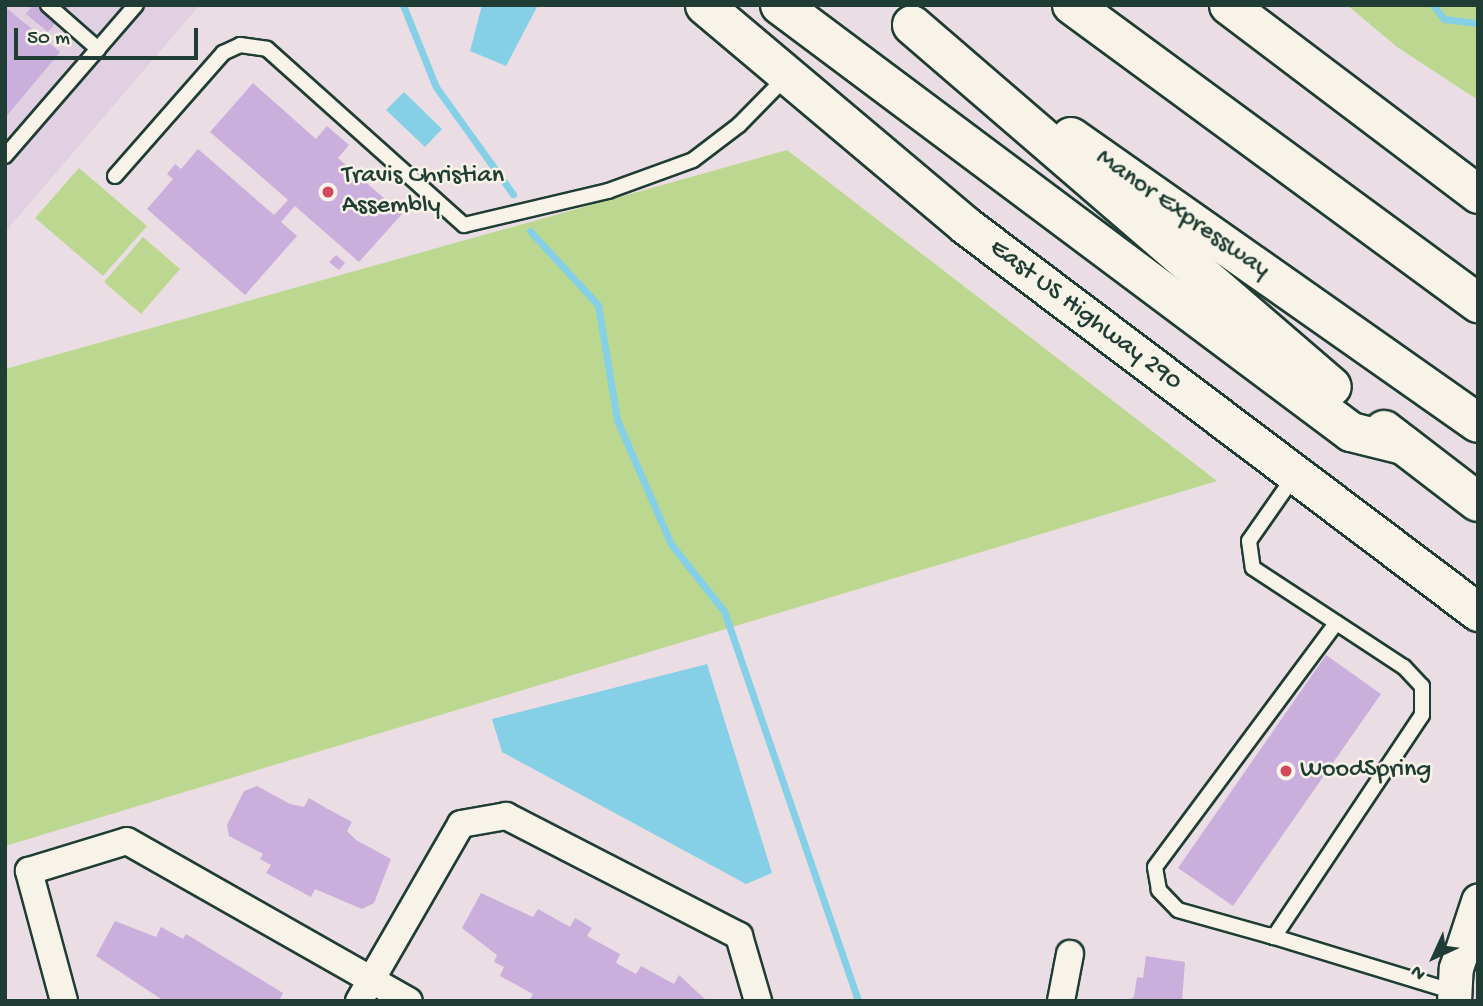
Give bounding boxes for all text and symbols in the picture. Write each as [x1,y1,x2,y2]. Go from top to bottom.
scale bar [18,14,201,58]
text: 50 m [27,27,70,52]
street label: Manor Expressway [1089,143,1275,287]
place label: Travis Christian Assembly [342,161,504,222]
marker: Travis Christian Assembly [320,184,336,200]
street label: East US Highway 290 [982,233,1188,399]
place label: WoodSpring [1300,755,1431,787]
marker: WoodSpring [1278,763,1294,779]
north arrow [1399,922,1469,992]
text: N [1406,960,1431,985]

